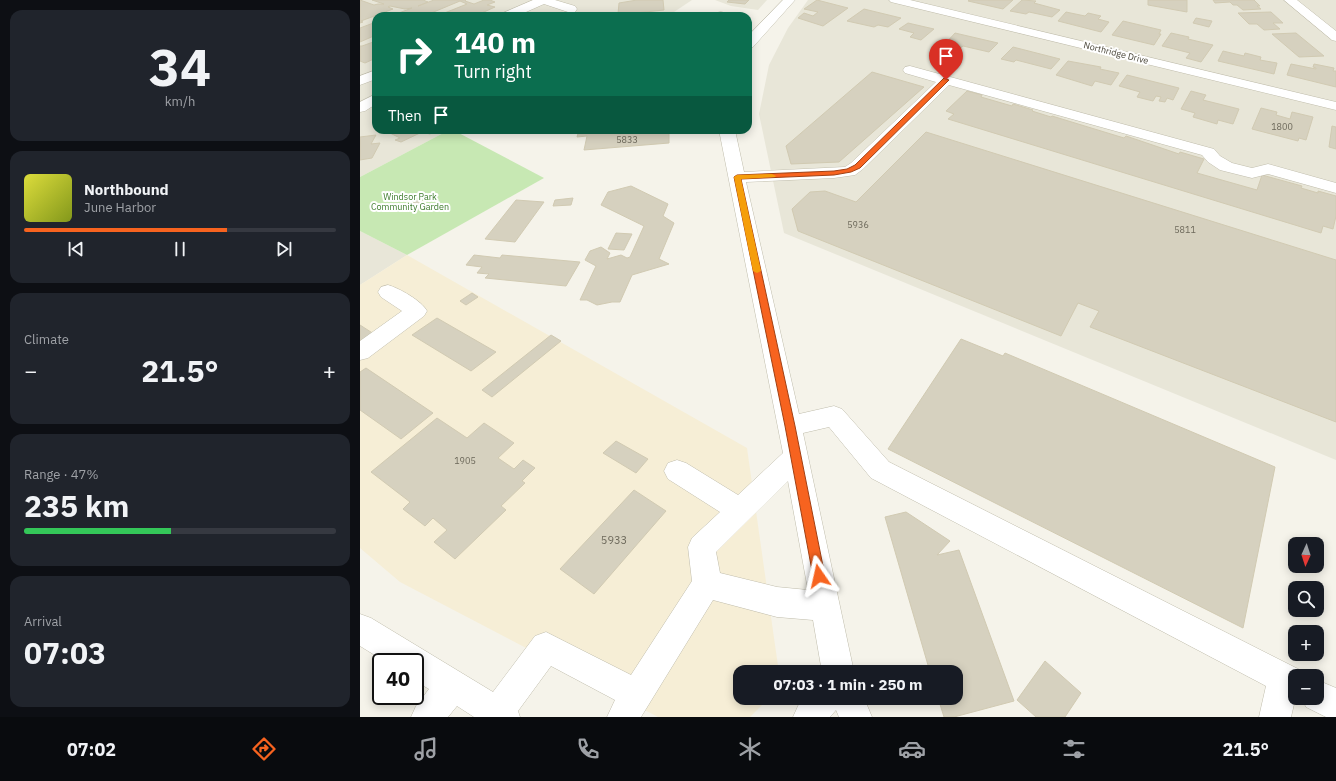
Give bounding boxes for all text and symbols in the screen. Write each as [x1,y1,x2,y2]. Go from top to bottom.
text: 140 m [454,24,536,61]
icon: right [388,28,440,80]
text: 34 [149,33,211,100]
pin [929,39,963,80]
street label: Northridge Drive [1083,39,1150,66]
icon: arrive [935,45,957,67]
text: Turn right [454,60,532,83]
text: km/h [165,93,195,110]
icon: arrive [430,104,452,126]
text: Then [388,106,422,125]
house number: 1800 [1271,121,1293,132]
house number: 5833 [616,134,638,145]
text: Northbound [84,180,169,199]
park label: Windsor Park Community Garden [371,191,449,212]
text: June Harbor [84,199,156,216]
house number: 5936 [847,219,869,230]
house number: 5811 [1174,224,1196,235]
icon: previous [65,238,87,260]
icon: pause [169,238,191,260]
icon: next [273,238,295,260]
text: Climate [24,331,69,348]
text: 21.5° [141,351,219,390]
text: − [24,356,37,385]
text: + [323,356,336,385]
house number: 1905 [454,455,476,466]
text: Range · 47% [24,466,98,483]
text: 235 km [24,486,129,525]
house number: 5933 [601,533,627,547]
north arrow [1288,537,1324,573]
map controls [1288,537,1324,705]
position arrow [798,555,840,597]
button: search [1288,581,1324,617]
text: Arrival [24,613,62,630]
button: + [1288,625,1324,661]
text: 07:03 [24,633,106,672]
speed limit sign: 40 [372,653,424,705]
button: − [1288,669,1324,705]
text: 07:03 · 1 min · 250 m [774,675,922,694]
icon: directions [250,735,278,763]
icon: music [412,735,440,763]
icon: phone [574,735,602,763]
icon: climate [736,735,764,763]
icon: car [898,735,926,763]
icon: filters [1060,735,1088,763]
text: 07:02 [67,738,116,761]
text: 21.5° [1222,738,1269,761]

